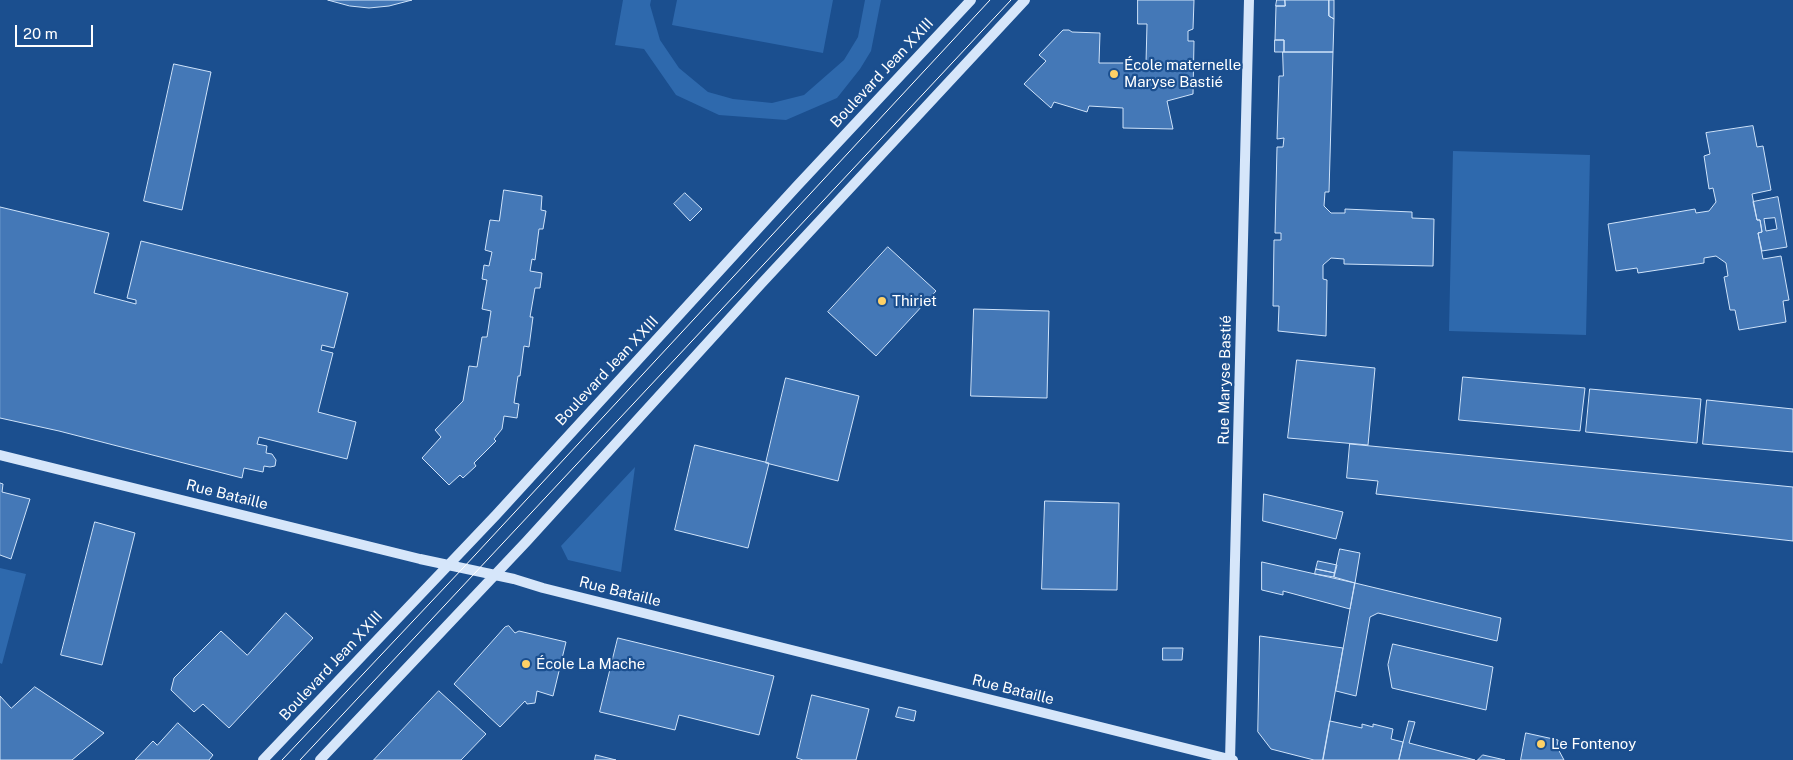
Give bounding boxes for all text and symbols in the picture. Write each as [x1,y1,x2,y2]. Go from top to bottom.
scale bar [18,15,95,47]
street label: Boulevard Jean XXIII [827,15,937,131]
text: 20 m [23,25,58,42]
place label: École maternelle Maryse Bastié [1124,56,1241,91]
marker: École maternelle Maryse Bastié [1108,68,1120,80]
place label: Thiriet [892,292,937,310]
marker: Thiriet [876,295,888,307]
street label: Boulevard Jean XXIII [552,313,662,429]
street label: Rue Maryse Bastié [1215,315,1235,445]
street label: Rue Bataille [184,476,270,514]
street label: Rue Bataille [577,573,663,611]
street label: Boulevard Jean XXIII [276,608,386,724]
place label: École La Mache [536,655,645,673]
marker: École La Mache [520,658,532,670]
street label: Rue Bataille [970,671,1056,709]
place label: Le Fontenoy [1551,735,1636,753]
marker: Le Fontenoy [1535,738,1547,750]

